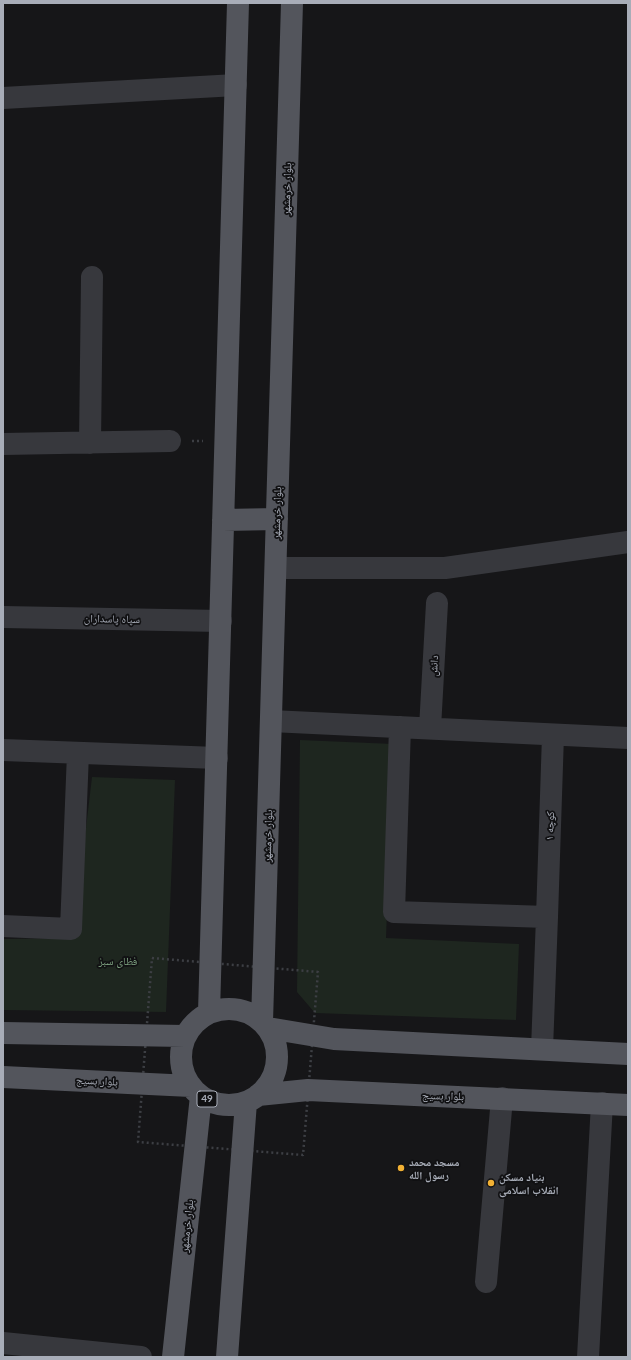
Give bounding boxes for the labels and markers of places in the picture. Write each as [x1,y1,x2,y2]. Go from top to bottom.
place label: مسجد محمد رسول الله [409,1155,459,1181]
marker: مسجد محمد رسول الله [396,1163,406,1173]
place label: بنیاد مسکن انقلاب اسلامی [499,1170,559,1196]
marker: بنیاد مسکن انقلاب اسلامی [486,1178,496,1188]

